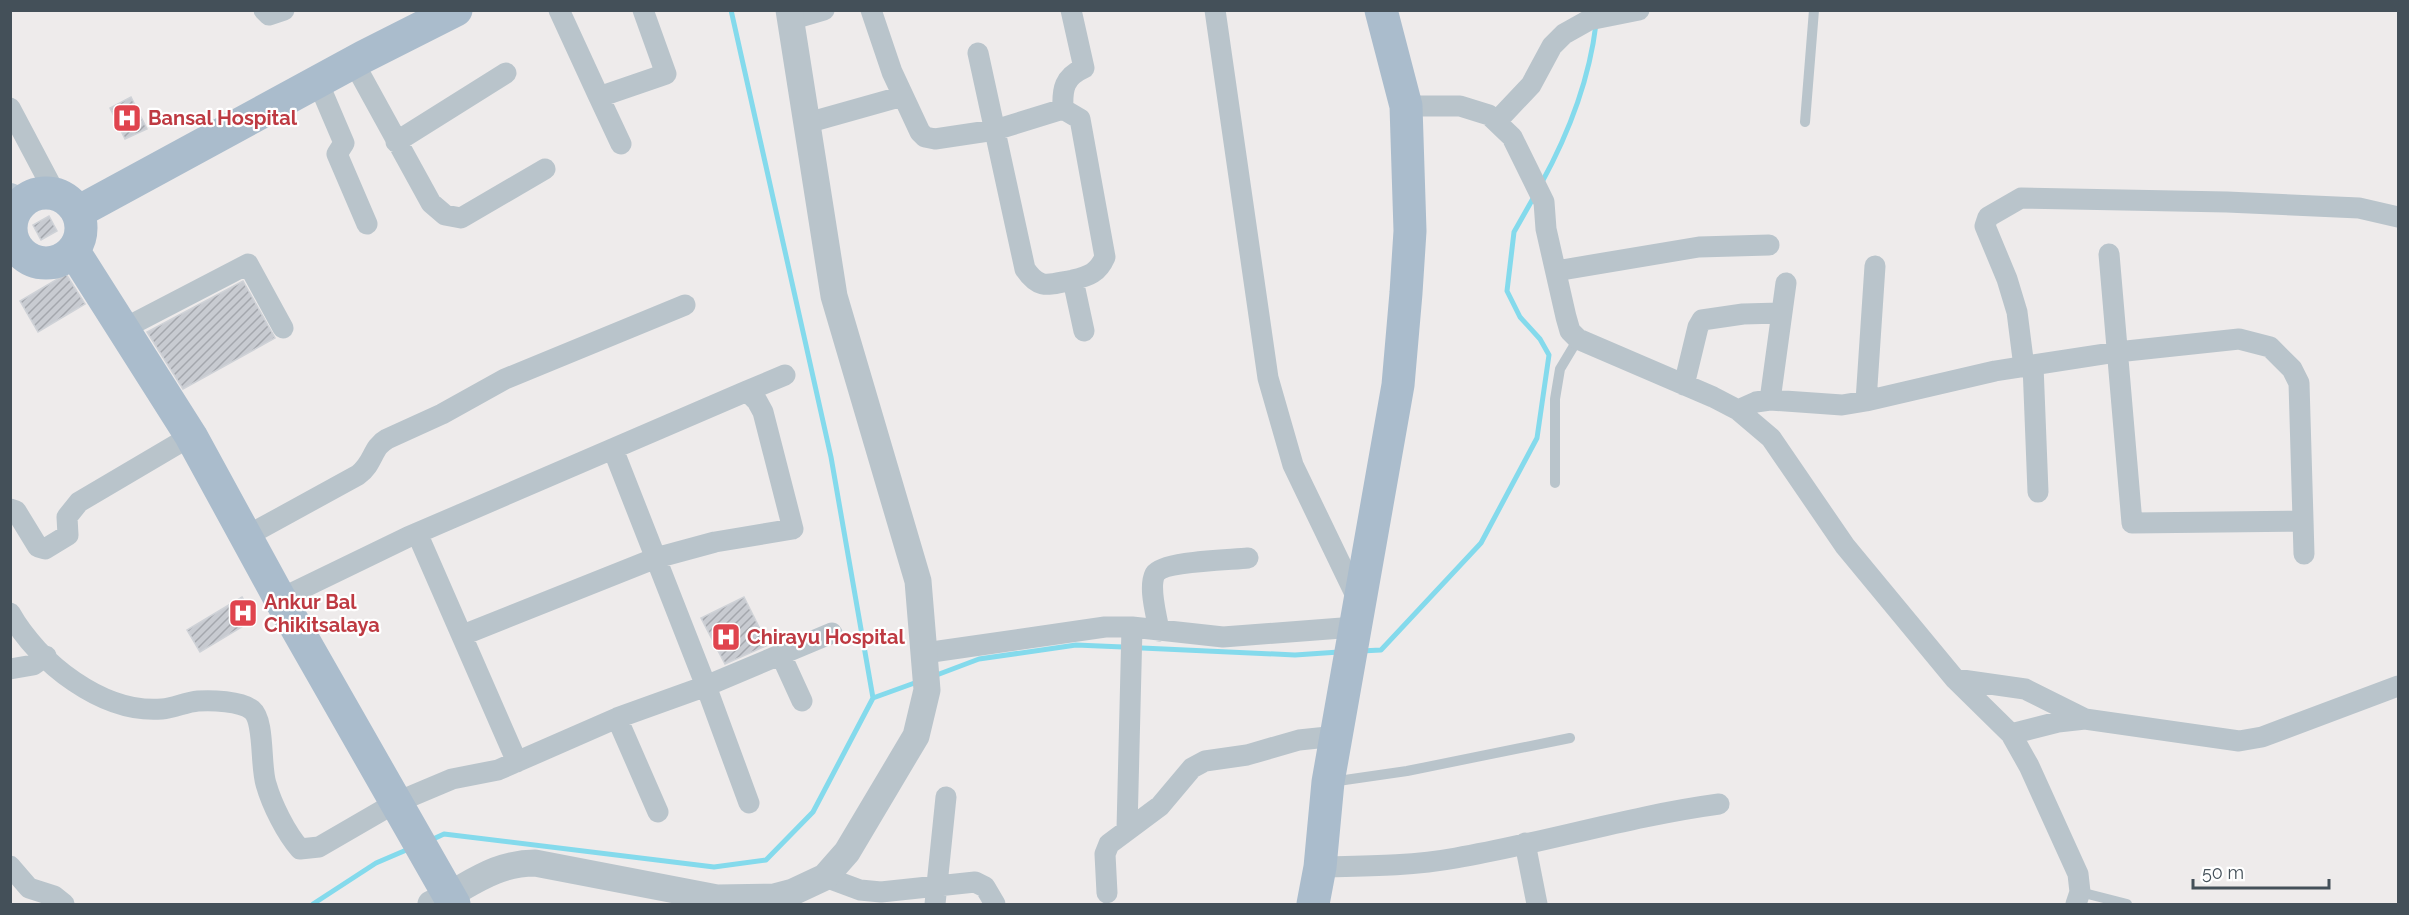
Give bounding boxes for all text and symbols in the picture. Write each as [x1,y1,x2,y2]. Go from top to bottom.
hospital icon: Bansal Hospital [111,102,143,134]
place label: Bansal Hospital [148,106,298,130]
place label: Ankur Bal Chikitsalaya [264,590,380,637]
hospital icon: Ankur Bal Chikitsalaya [227,597,259,629]
hospital icon: Chirayu Hospital [710,621,742,653]
place label: Chirayu Hospital [747,625,905,649]
scale bar [2193,852,2330,890]
text: 50 m [2202,862,2244,883]

